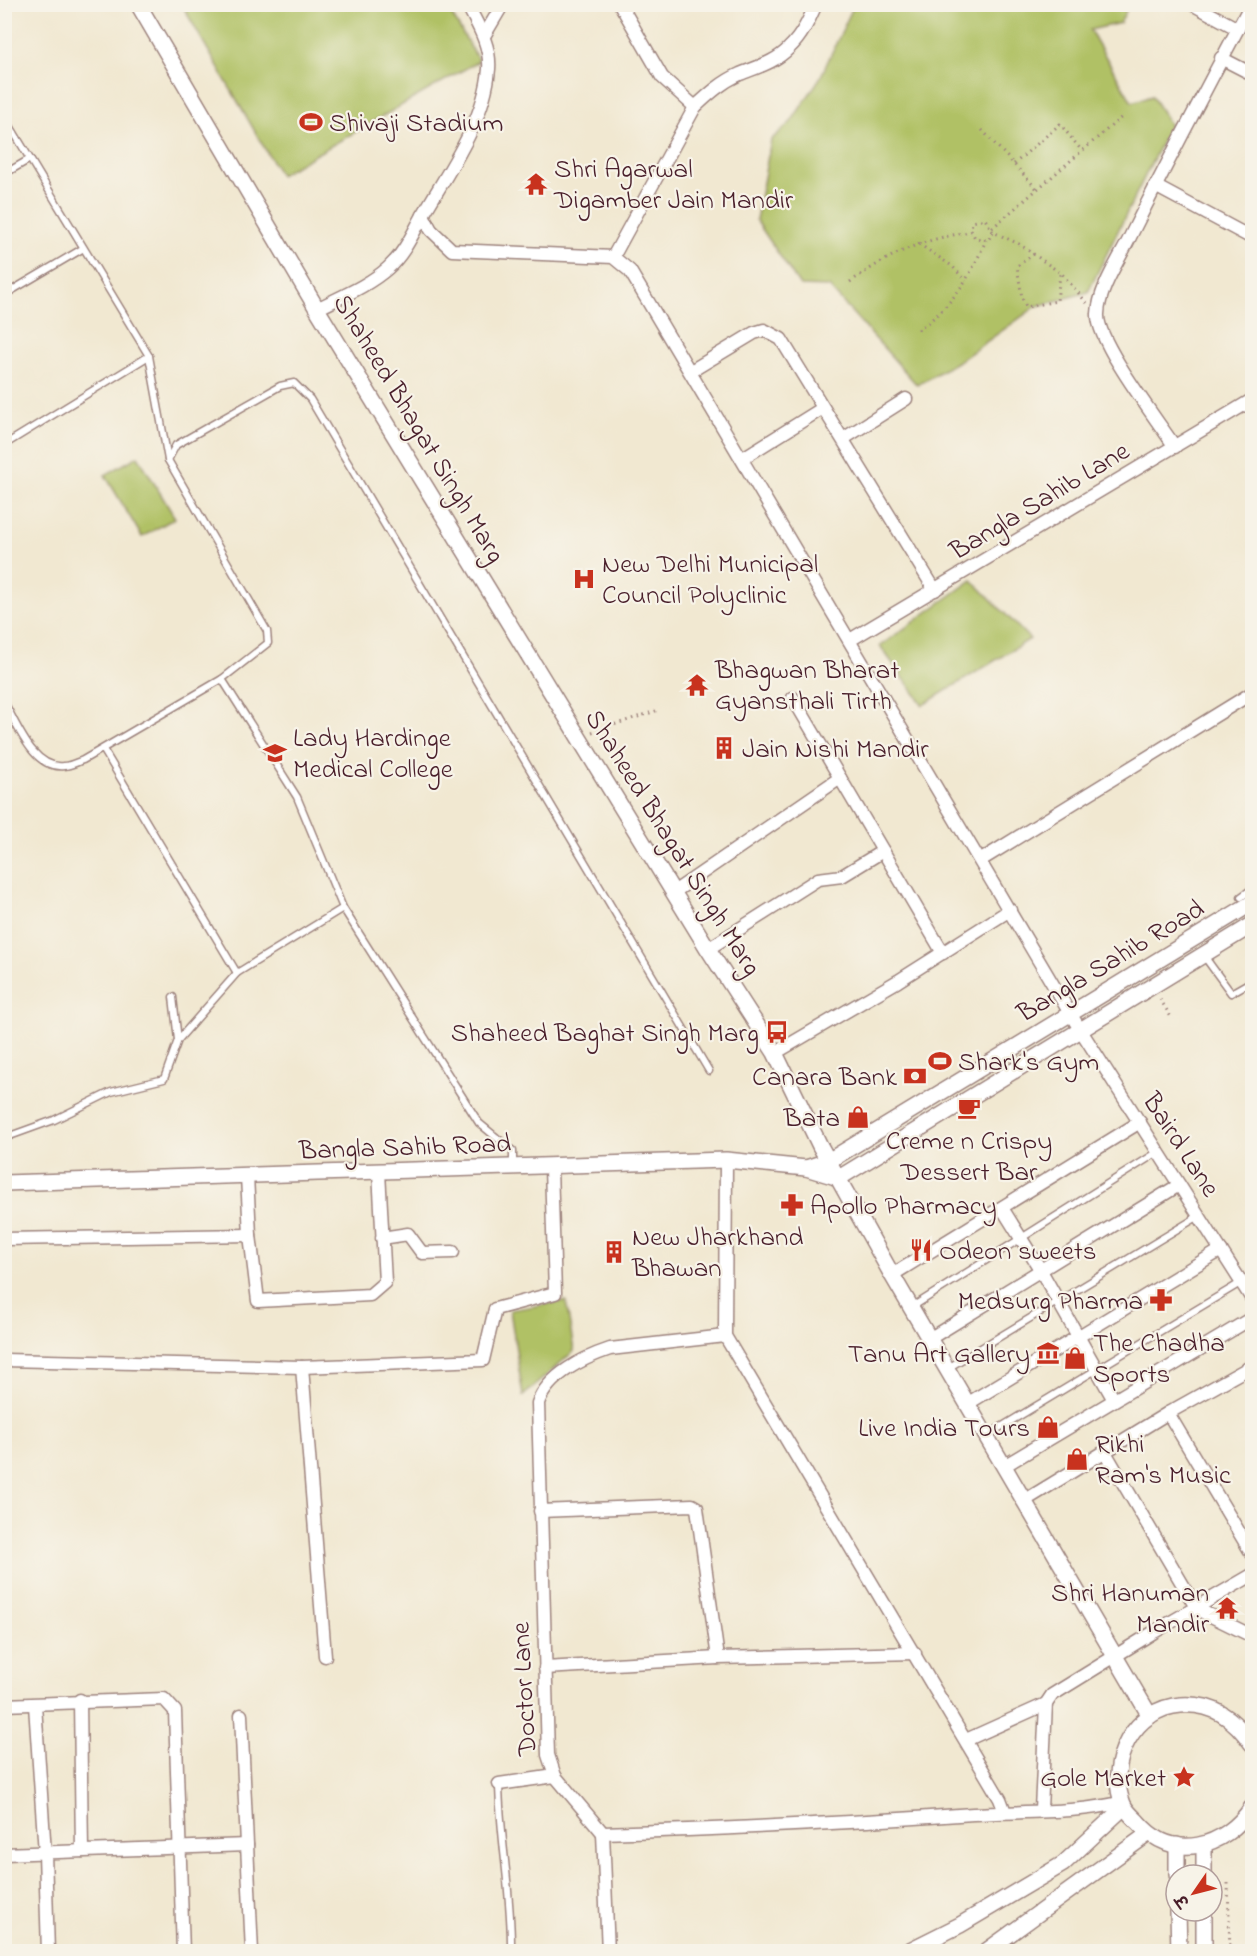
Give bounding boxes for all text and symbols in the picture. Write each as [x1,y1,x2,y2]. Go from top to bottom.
place label: Shivaji Stadium [329,105,503,144]
sports icon: Shivaji Stadium [298,109,324,135]
place label: Shri Agarwal Digamber Jain Mandir [553,151,794,221]
temple icon: Shri Agarwal Digamber Jain Mandir [523,171,549,197]
street label: Shaheed Bhagat Singh Marg [322,287,514,571]
street label: Bangla Sahib Lane [942,433,1138,572]
place label: New Delhi Municipal Council Polyclinic [602,546,818,616]
hospital icon: New Delhi Municipal Council Polyclinic [571,566,597,592]
place label: Bhagwan Bharat Gyansthali Tirth [714,652,899,722]
temple icon: Bhagwan Bharat Gyansthali Tirth [684,672,710,698]
street label: Shaheed Bhagat Singh Marg [574,702,770,984]
place label: Lady Hardinge Medical College [293,720,454,790]
place label: Jain Nishi Mandir [742,731,929,770]
building icon: Jain Nishi Mandir [711,735,737,761]
school or university icon: Lady Hardinge Medical College [262,740,288,766]
street label: Bangla Sahib Road [1009,891,1212,1034]
place label: Shaheed Baghat Singh Marg [451,1015,759,1054]
bus stop icon: Shaheed Baghat Singh Marg [764,1019,790,1045]
place label: Shark's Gym [958,1044,1099,1083]
sports icon: Shark's Gym [927,1048,953,1074]
place label: Canara Bank [752,1059,897,1098]
bank icon: Canara Bank [902,1063,928,1089]
street label: Baird Lane [1131,1084,1229,1206]
cafe icon: Creme n Crispy Dessert Bar [956,1095,982,1121]
place label: Bata [783,1100,840,1139]
shop icon: Bata [845,1104,871,1130]
place label: Creme n Crispy Dessert Bar [886,1123,1052,1193]
street label: Bangla Sahib Road [297,1125,512,1172]
place label: Apollo Pharmacy [810,1188,997,1227]
pharmacy icon: Apollo Pharmacy [779,1192,805,1218]
place label: New Jharkhand Bhawan [631,1219,803,1289]
place label: Odeon sweets [939,1233,1097,1272]
restaurant icon: Odeon sweets [908,1237,934,1263]
building icon: New Jharkhand Bhawan [601,1239,627,1265]
place label: Medsurg Pharma [958,1283,1143,1322]
pharmacy icon: Medsurg Pharma [1148,1287,1174,1313]
place label: The Chadha Sports [1093,1325,1225,1395]
place label: Tanu Art Gallery [848,1336,1030,1375]
museum icon: Tanu Art Gallery [1035,1340,1061,1366]
shop icon: The Chadha Sports [1062,1345,1088,1371]
place label: Live India Tours [858,1410,1030,1449]
shop icon: Live India Tours [1035,1414,1061,1440]
place label: Rikhi Ram's Music [1095,1426,1231,1496]
shop icon: Rikhi Ram's Music [1064,1446,1090,1472]
place label: Shri Hanuman Mandir [1051,1575,1210,1645]
temple icon: Shri Hanuman Mandir [1214,1595,1240,1621]
street label: Doctor Lane [502,1620,549,1758]
place label: Gole Market [1040,1760,1166,1799]
place icon: Gole Market [1171,1764,1197,1790]
north arrow [1164,1863,1224,1923]
text: उ [1170,1888,1197,1913]

